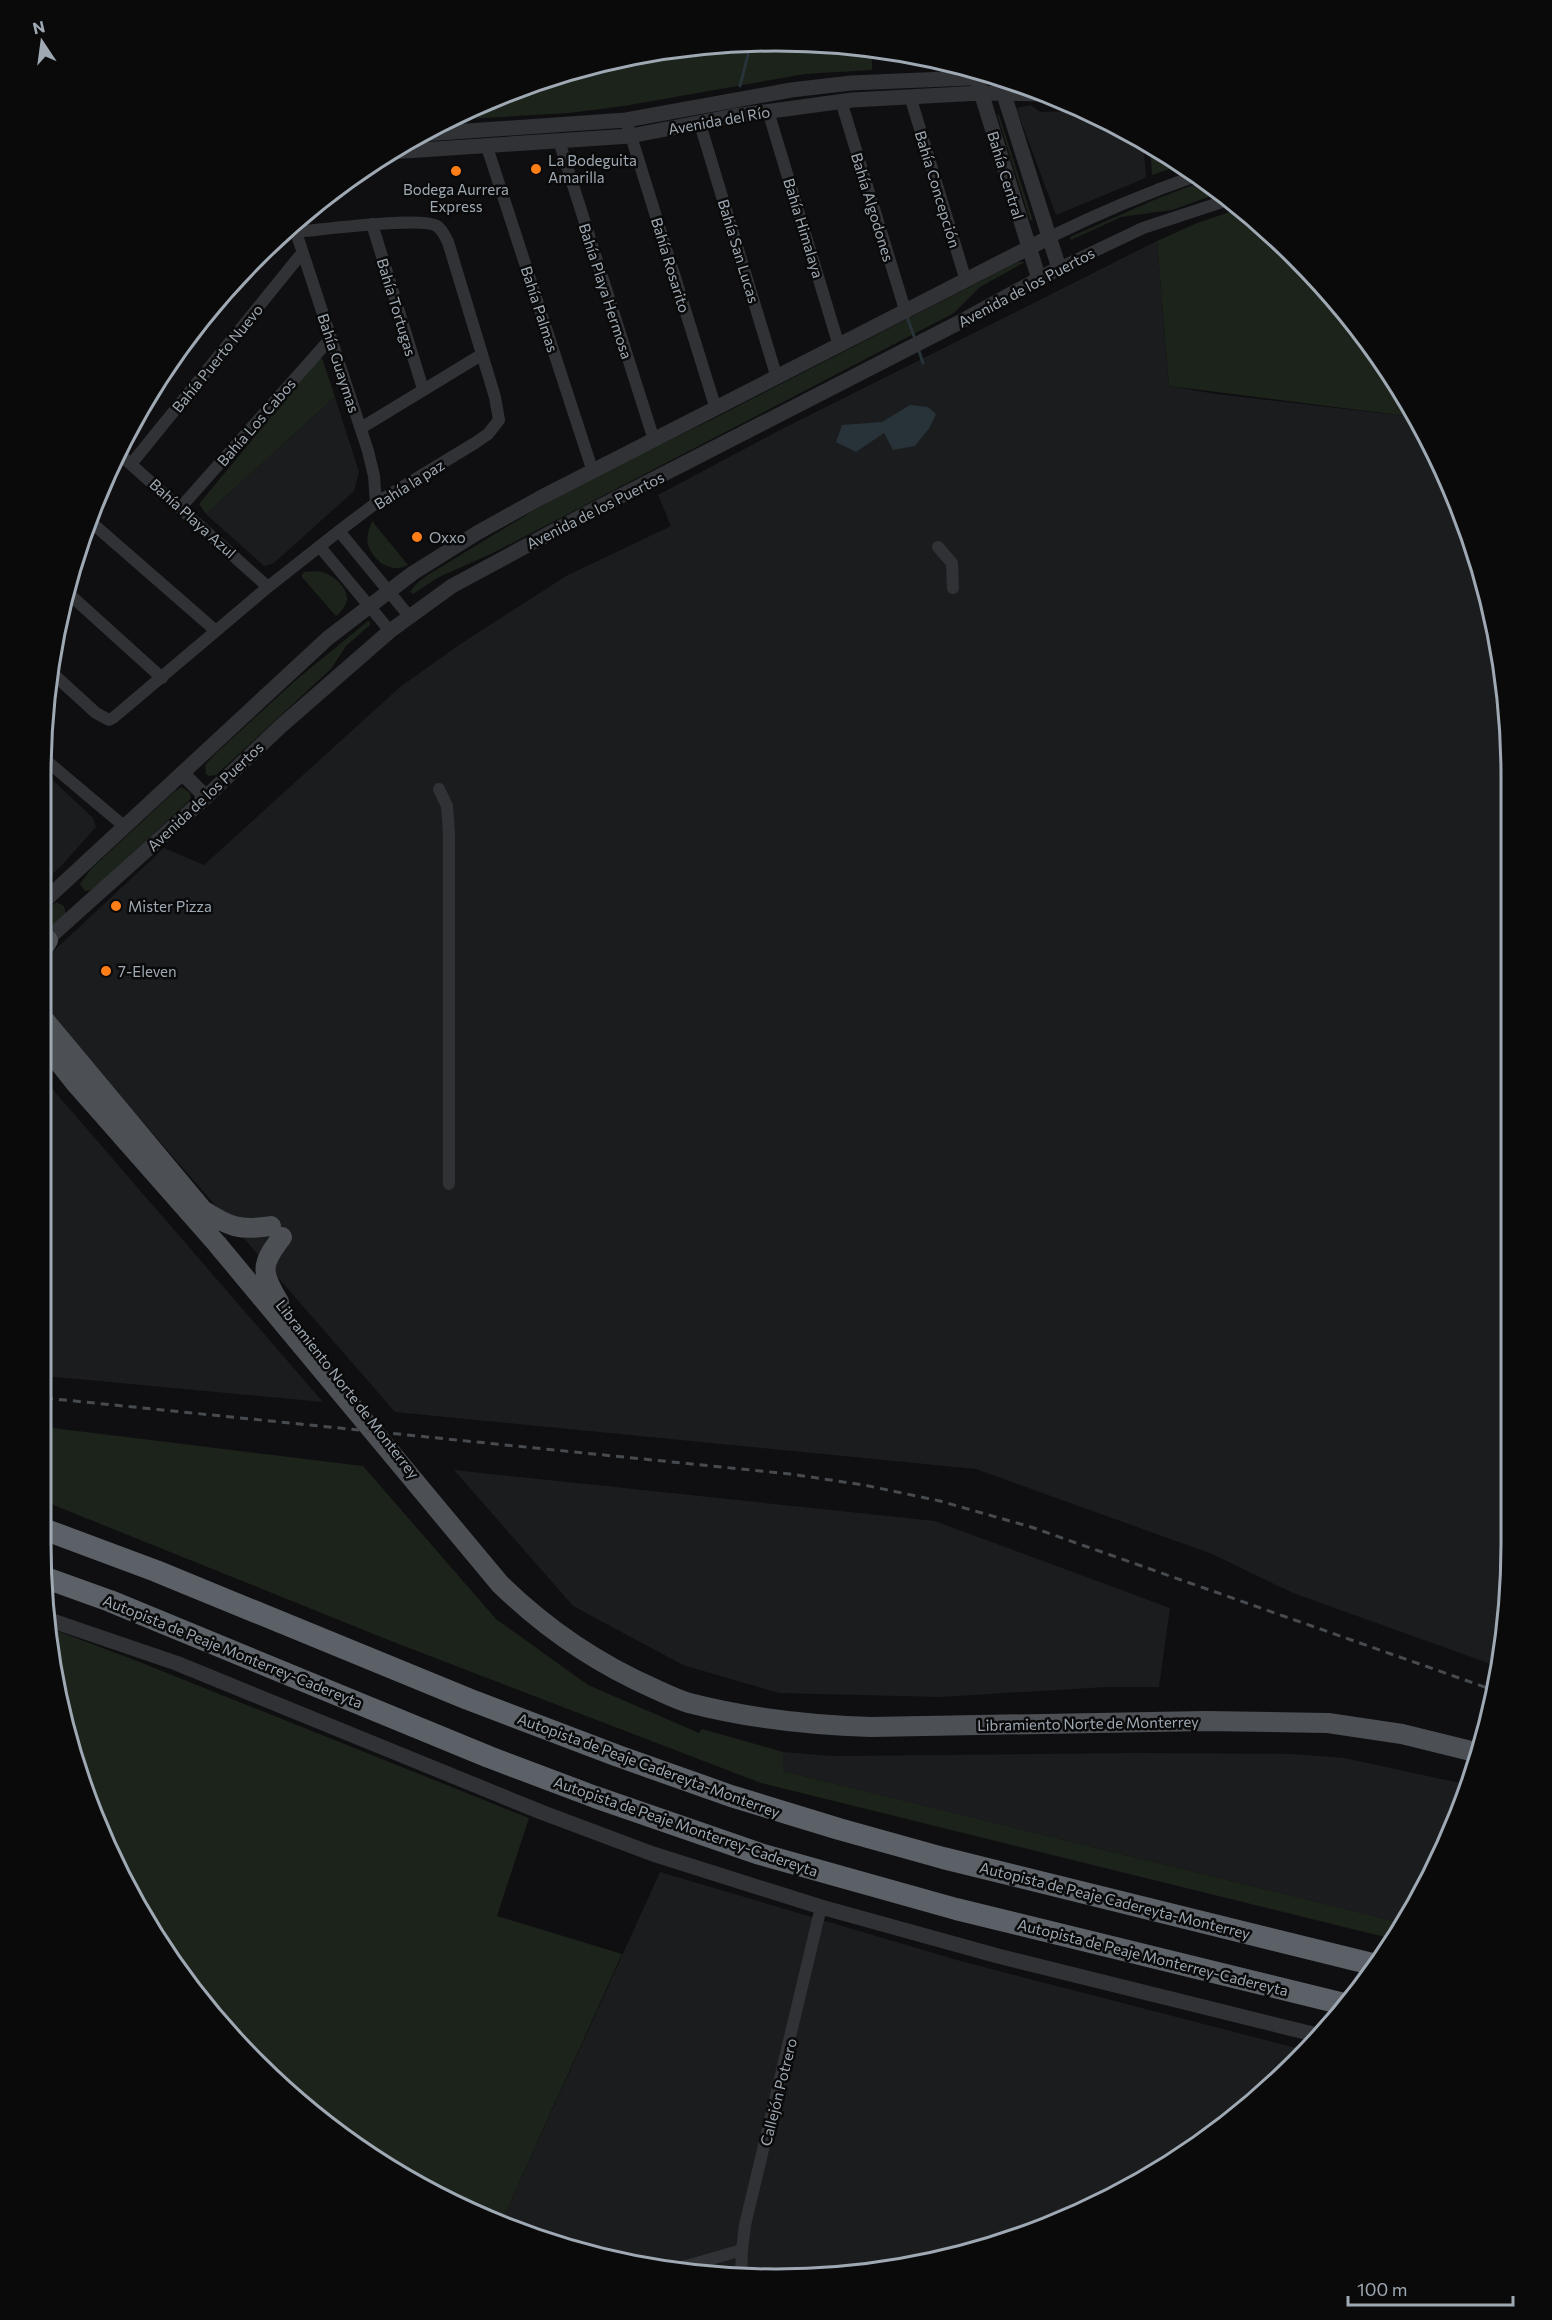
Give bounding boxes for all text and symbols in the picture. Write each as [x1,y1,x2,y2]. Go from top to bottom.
north arrow [12,12,72,72]
text: N [31,16,46,38]
street label: Avenida del Río [667,102,771,138]
street label: Bahía Concepción [912,128,964,250]
street label: Bahía Central [984,129,1028,221]
street label: Bahía Algodones [848,150,898,264]
place label: La Bodeguita Amarilla [548,151,637,186]
marker: La Bodeguita Amarilla [529,162,543,176]
marker: Bodega Aurrera Express [449,164,463,178]
street label: Bahía Himalaya [780,176,828,280]
place label: Bodega Aurrera Express [403,180,509,215]
street label: Bahía San Lucas [715,197,763,305]
street label: Bahía Rosarito [648,215,694,315]
street label: Bahía Playa Hermosa [576,221,636,361]
street label: Avenida de los Puertos [955,243,1098,331]
street label: Bahía Tortugas [374,256,420,358]
street label: Bahía Palmas [518,264,562,355]
street label: Bahía Puerto Nuevo [168,300,266,416]
street label: Bahía Guaymas [314,311,364,415]
street label: Bahía Los Cabos [213,374,299,470]
street label: Bahía la paz [371,455,447,513]
street label: Avenida de los Puertos [523,467,667,553]
street label: Bahía Playa Azul [146,475,240,561]
place label: Oxxo [429,528,466,546]
marker: Oxxo [410,530,424,544]
street label: Avenida de los Puertos [143,737,267,854]
place label: Mister Pizza [128,897,212,915]
marker: Mister Pizza [109,899,123,913]
place label: 7-Eleven [118,962,177,980]
marker: 7-Eleven [99,964,113,978]
street label: Libramiento Norte de Monterrey [273,1296,424,1482]
street label: Autopista de Peaje Monterrey-Cadereyta [101,1591,365,1711]
street label: Autopista de Peaje Cadereyta-Monterrey [515,1709,783,1821]
street label: Libramiento Norte de Monterrey [977,1712,1199,1734]
street label: Autopista de Peaje Monterrey-Cadereyta [552,1772,820,1880]
street label: Autopista de Peaje Cadereyta-Monterrey [978,1858,1252,1942]
street label: Autopista de Peaje Monterrey-Cadereyta [1016,1915,1290,1999]
street label: Callejón Potrero [756,2036,800,2148]
scale bar [1348,2269,1513,2307]
text: 100 m [1357,2278,1407,2300]

